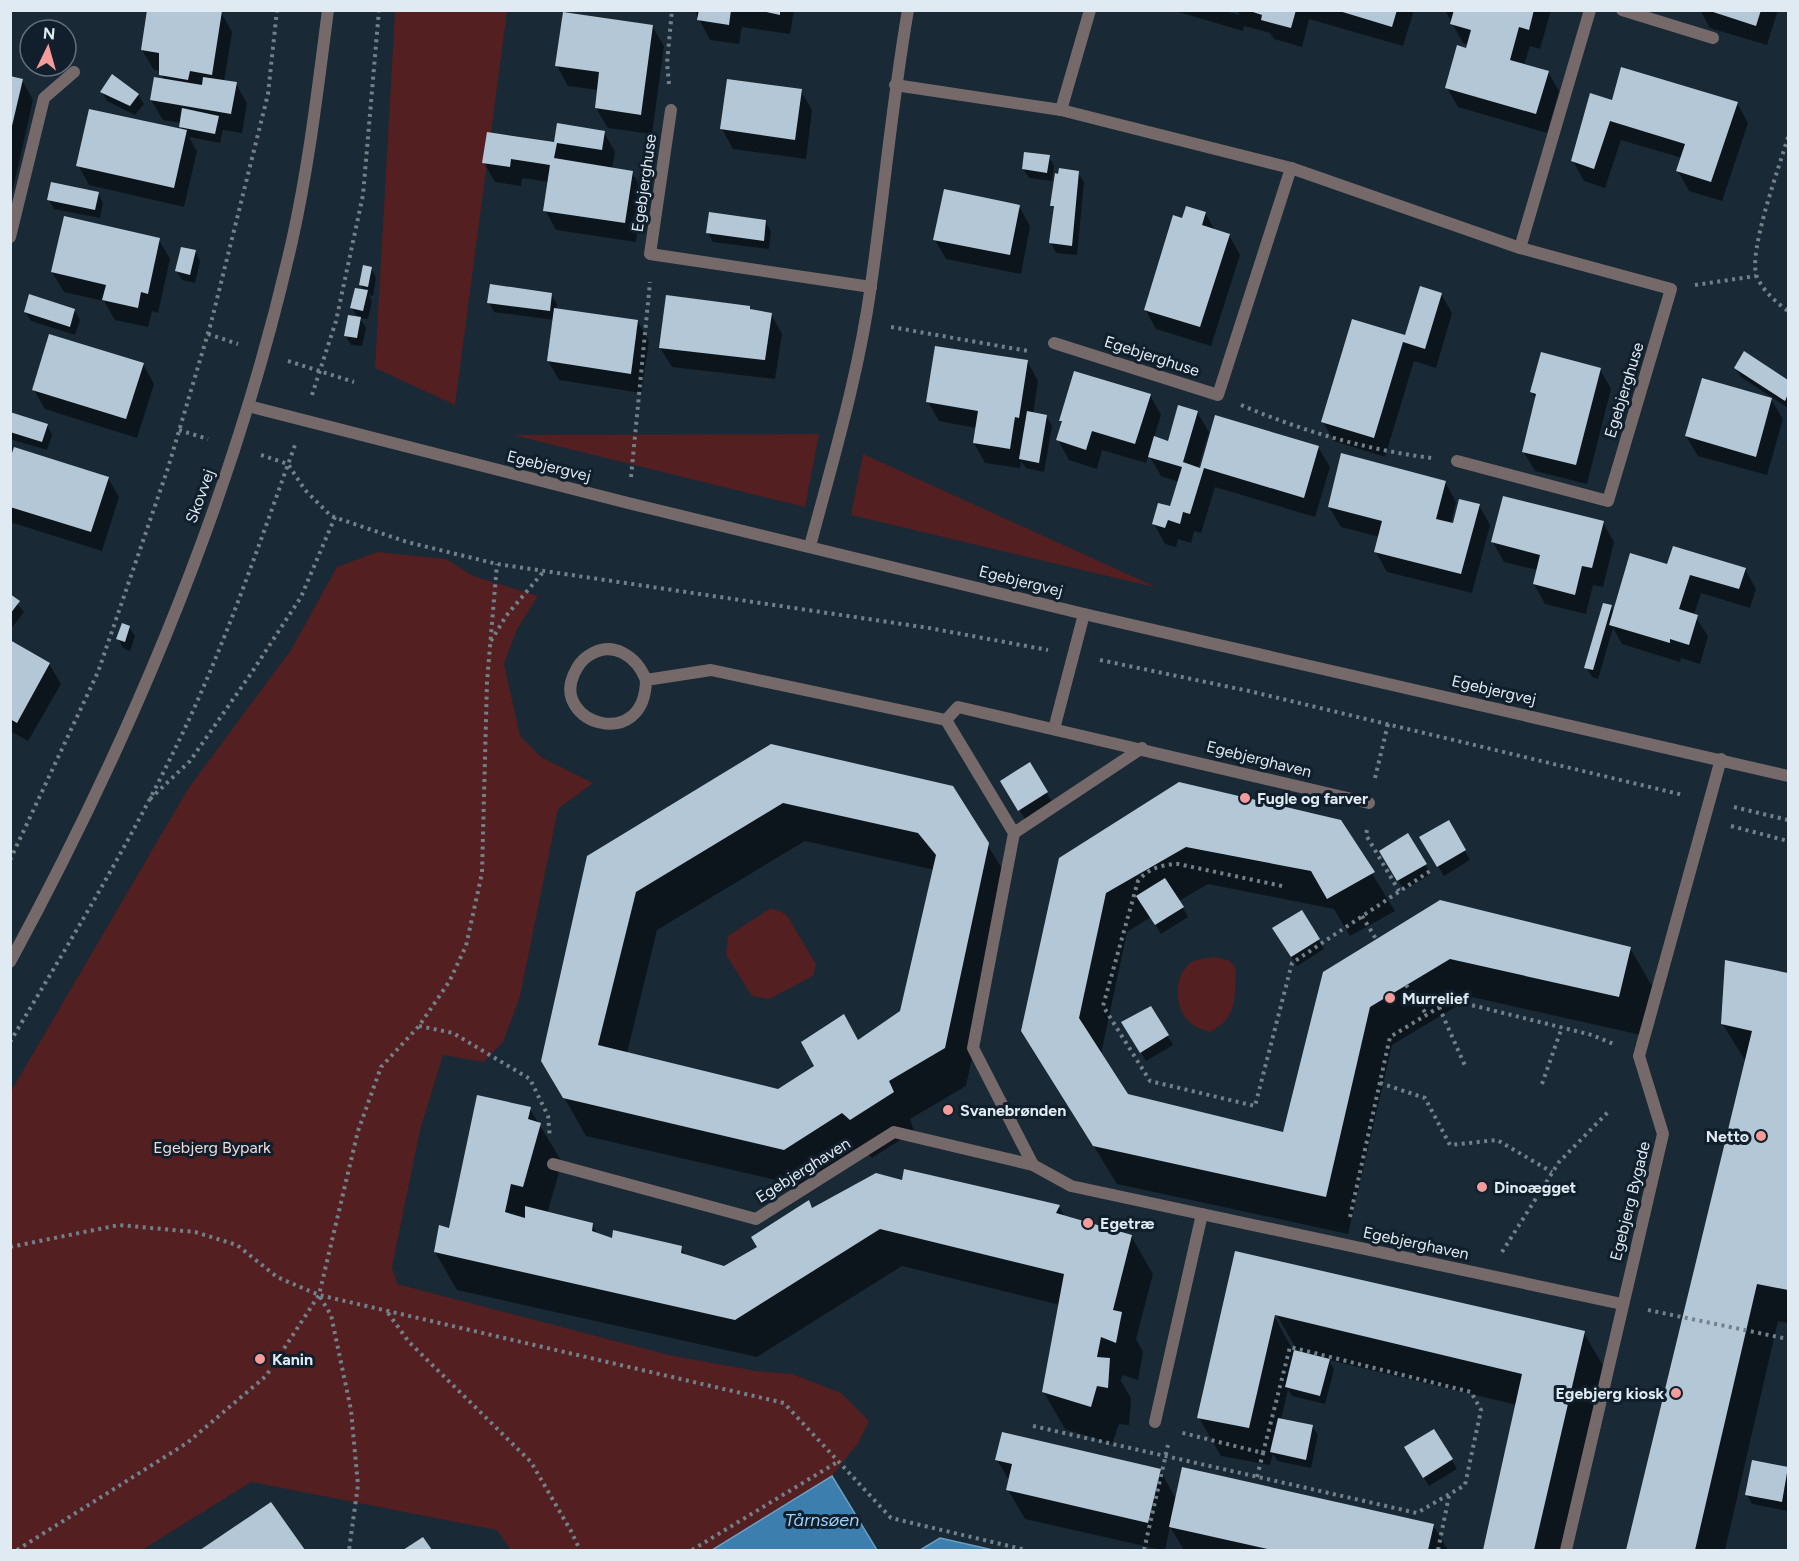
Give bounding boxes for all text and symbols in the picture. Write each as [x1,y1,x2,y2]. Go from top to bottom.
north arrow [18,18,78,78]
text: N [42,24,56,44]
street label: Egebjerghuse [628,132,660,233]
street label: Egebjerghuse [1102,332,1202,380]
street label: Egebjerghuse [1600,340,1648,440]
street label: Egebjergvej [505,446,593,486]
street label: Skovvej [181,466,219,526]
street label: Egebjergvej [977,561,1065,601]
street label: Egebjergvej [1450,671,1538,709]
street label: Egebjerghaven [1205,737,1314,781]
place label: Fugle og farver [1257,789,1368,808]
marker: Fugle og farver [1238,791,1252,805]
place label: Murrelief [1402,989,1470,1008]
marker: Murrelief [1383,991,1397,1005]
place label: Svanebrønden [960,1101,1066,1120]
marker: Svanebrønden [941,1103,955,1117]
place label: Netto [1706,1127,1749,1146]
marker: Netto [1754,1129,1768,1143]
street label: Egebjerghaven [752,1133,854,1207]
park label: Egebjerg Bypark [153,1138,271,1157]
street label: Egebjerg Bygade [1606,1139,1654,1263]
place label: Dinoægget [1494,1178,1576,1197]
marker: Dinoægget [1475,1180,1489,1194]
place label: Egetræ [1100,1214,1154,1233]
marker: Egetræ [1081,1216,1095,1230]
street label: Egebjerghaven [1361,1223,1471,1263]
place label: Kanin [272,1350,313,1369]
marker: Kanin [253,1352,267,1366]
place label: Egebjerg kiosk [1555,1384,1664,1403]
marker: Egebjerg kiosk [1669,1386,1683,1400]
water label: Tårnsøen [785,1509,859,1531]

